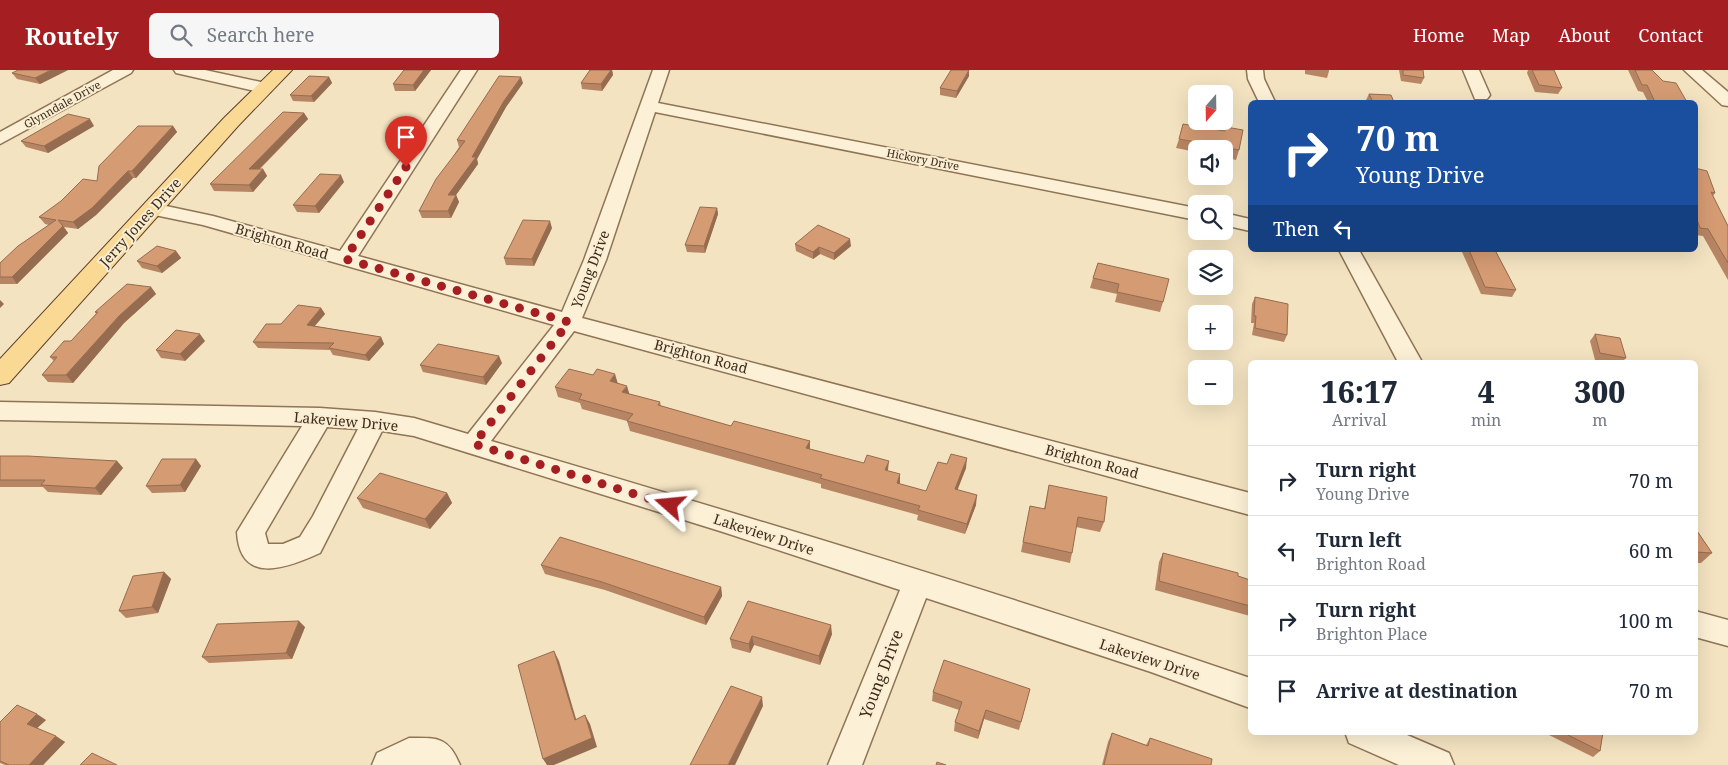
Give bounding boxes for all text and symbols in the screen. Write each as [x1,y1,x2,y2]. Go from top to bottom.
search box [149,13,499,58]
text: Routely [25,19,119,52]
icon: search [167,21,195,49]
text: Search here [207,22,314,48]
text: Home [1413,23,1464,47]
text: Map [1492,23,1530,47]
text: About [1558,23,1610,47]
text: Contact [1638,23,1703,47]
street label: Glynndale Drive [21,77,103,131]
north arrow [1188,85,1232,130]
map controls [1188,85,1233,405]
text: 70 m [1356,114,1439,161]
pin [385,116,427,167]
icon: right [1273,120,1338,185]
icon: arrive [392,123,420,151]
button: sound [1188,140,1233,185]
street label: Hickory Drive [886,145,961,173]
text: Young Drive [1356,159,1485,189]
street label: Jerry Jones Drive [94,173,185,271]
button: search [1188,195,1233,240]
icon: left [1329,215,1357,243]
text: Then [1273,216,1319,242]
street label: Brighton Road [233,219,331,263]
street label: Young Drive [566,227,614,312]
button: layers [1188,250,1233,295]
button: + [1188,305,1233,350]
street label: Brighton Road [652,334,750,378]
button: − [1188,360,1233,405]
text: 16:17 [1321,371,1398,412]
text: 4 [1478,371,1495,412]
text: 300 [1574,371,1625,412]
street label: Lakeview Drive [293,407,399,435]
text: Arrival [1332,409,1387,431]
text: min [1471,409,1501,431]
text: m [1592,409,1607,431]
street label: Brighton Road [1043,439,1141,483]
text: Turn right [1316,457,1416,483]
icon: right [1273,467,1301,495]
text: 70 m [1629,468,1673,494]
position arrow [643,478,695,530]
text: Young Drive [1316,483,1409,505]
street label: Lakeview Drive [711,509,817,559]
text: Turn left [1316,527,1402,553]
icon: left [1273,537,1301,565]
text: 60 m [1629,538,1673,564]
text: Brighton Road [1316,553,1426,575]
text: Turn right [1316,597,1416,623]
icon: right [1273,607,1301,635]
text: 100 m [1618,608,1673,634]
text: Brighton Place [1316,623,1427,645]
street label: Young Drive [854,626,908,723]
street label: Lakeview Drive [1097,634,1203,684]
icon: arrive [1273,677,1301,705]
text: Arrive at destination [1316,678,1518,704]
text: 70 m [1629,678,1673,704]

